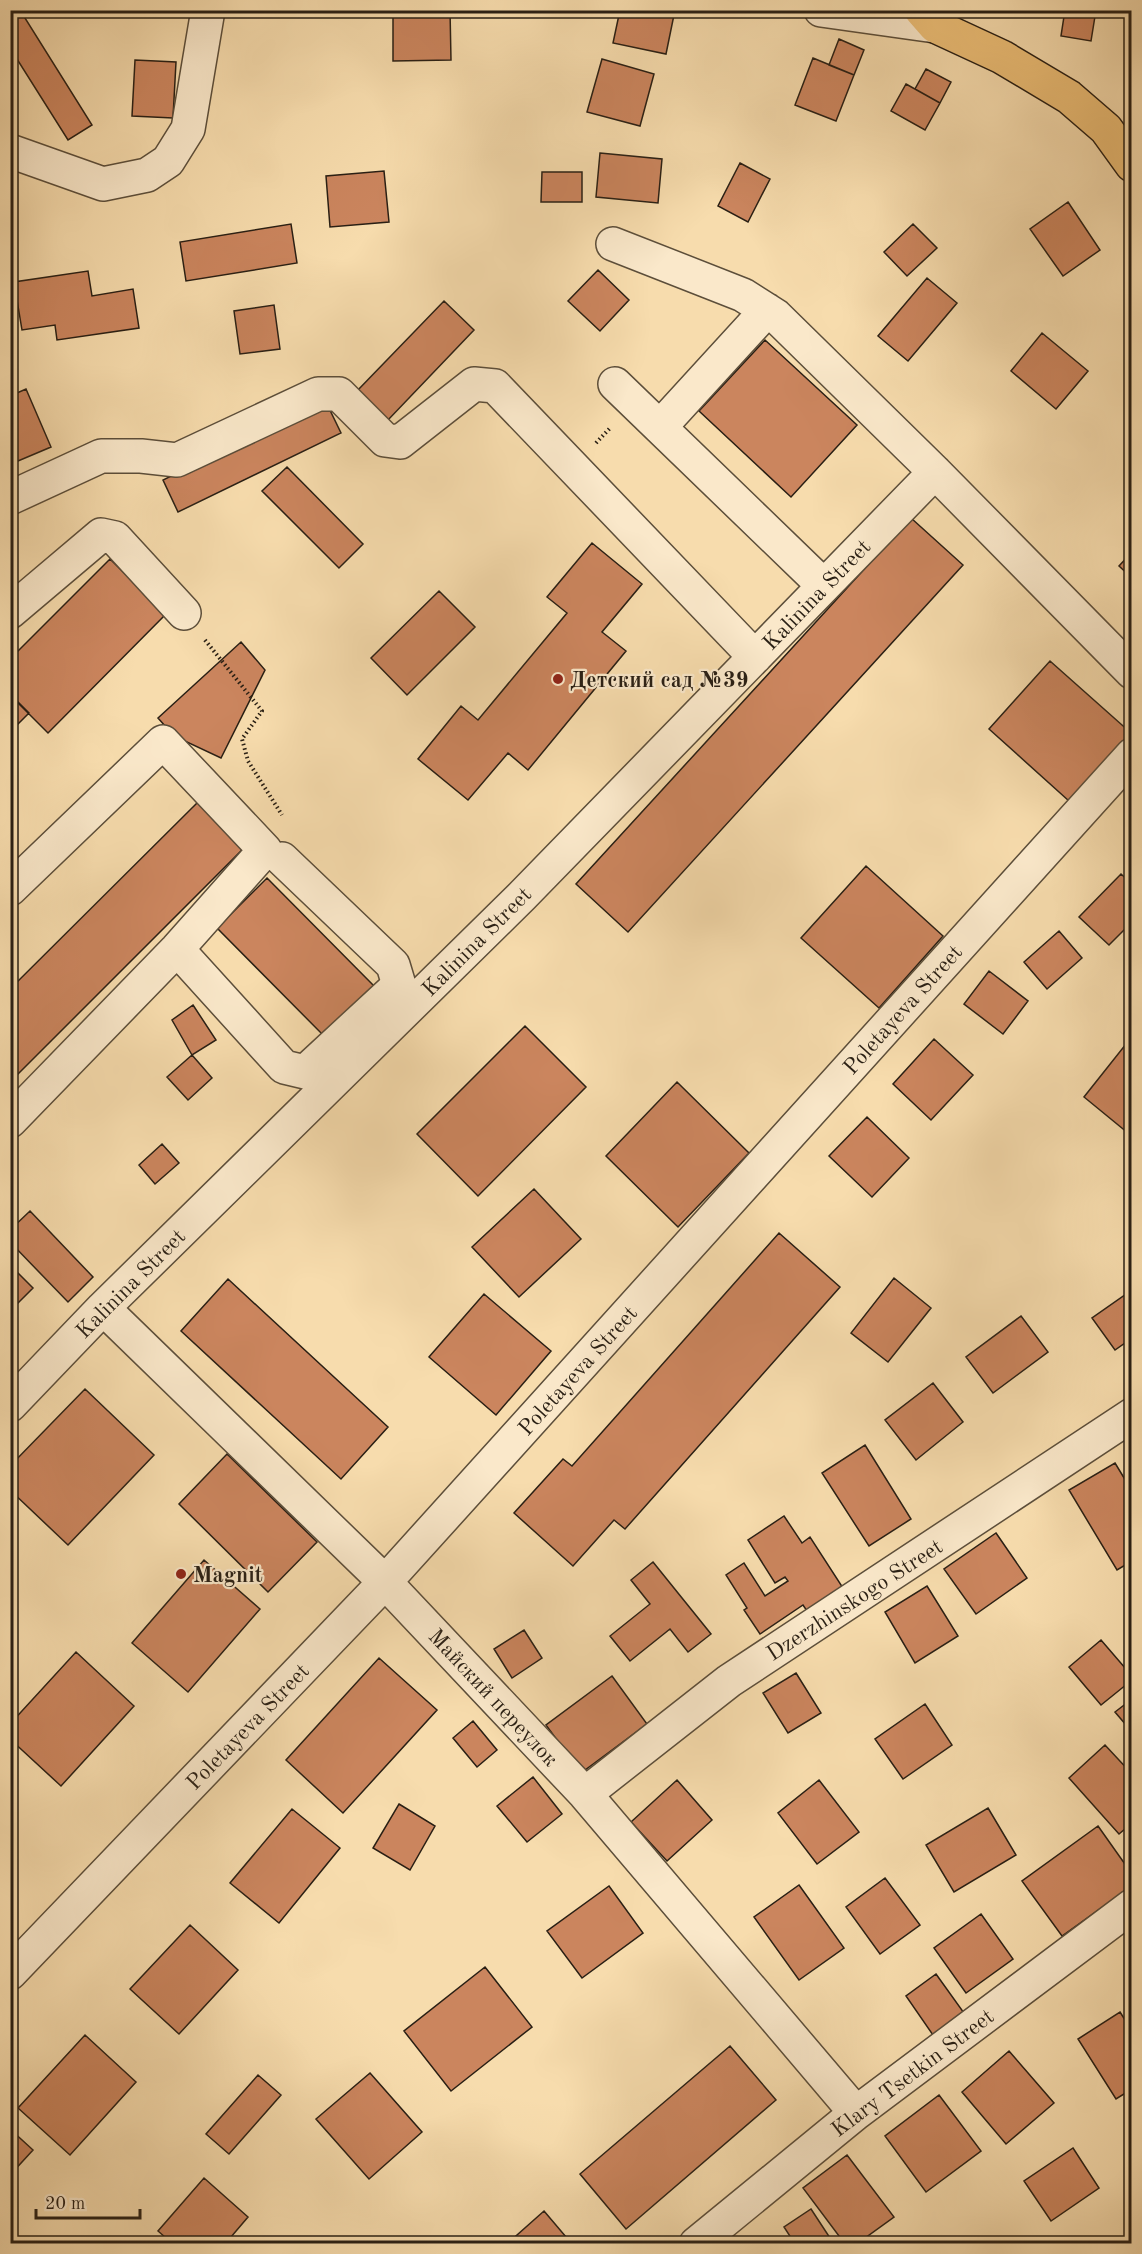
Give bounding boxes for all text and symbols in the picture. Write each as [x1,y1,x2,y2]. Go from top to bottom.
street label: Kalinina Street [759,536,876,655]
place label: Детский сад №39 [570,670,749,692]
marker: Детский сад №39 [551,672,565,686]
street label: Kalinina Street [419,884,536,1001]
street label: Poletayeva Street [840,941,967,1079]
street label: Kalinina Street [73,1226,190,1343]
street label: Poletayeva Street [515,1302,642,1440]
street label: Dzerzhinskogo Street [763,1536,947,1666]
place label: Magnit [193,1565,263,1587]
marker: Magnit [174,1567,188,1581]
street label: Майский переулок [424,1625,562,1771]
street label: Poletayeva Street [183,1660,314,1795]
street label: Klary Tsetkin Street [828,2006,999,2142]
scale bar [36,2182,140,2220]
text: 20 m [45,2195,85,2213]

